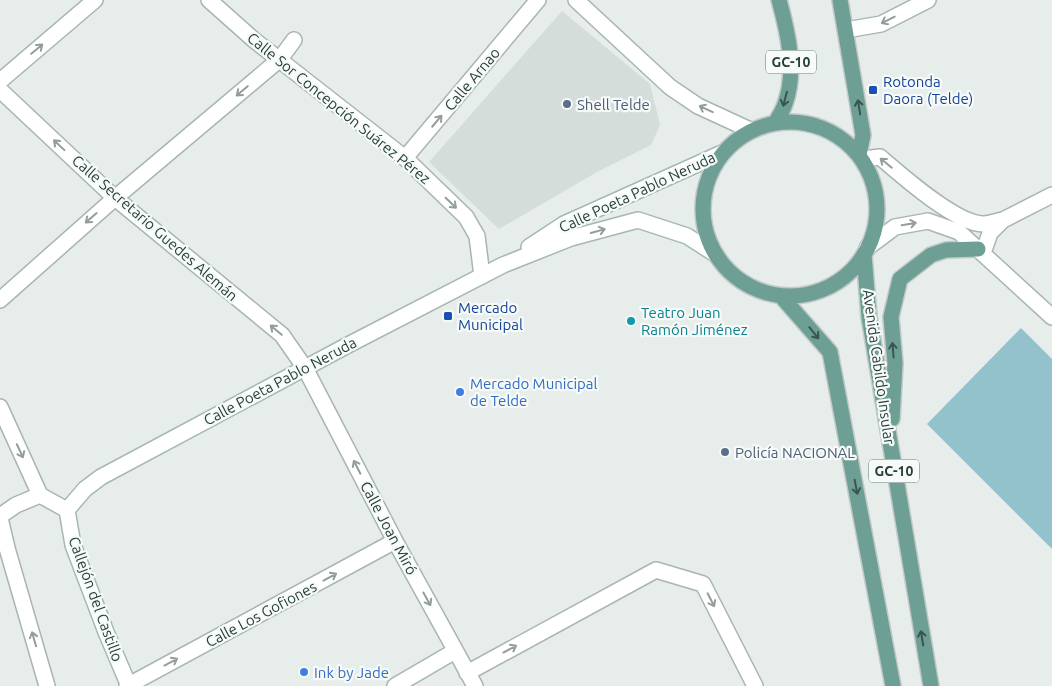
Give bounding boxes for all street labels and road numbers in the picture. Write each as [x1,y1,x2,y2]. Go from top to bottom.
street label: Calle Sor Concepción Suárez Pérez [244,29,434,187]
street label: Calle Arnao [441,44,503,114]
road number: GC-10 [766,51,816,74]
street label: Calle Poeta Pablo Neruda [556,148,718,236]
street label: Calle Secretario Guedes Alemán [69,151,241,305]
street label: Avenida Cabildo Insular [860,288,898,446]
street label: Calle Poeta Pablo Neruda [201,333,359,429]
road number: GC-10 [869,460,919,482]
street label: Calle Joan Miró [357,478,421,578]
street label: Callejón del Castillo [66,534,126,664]
street label: Calle Los Gofiones [203,578,319,650]

